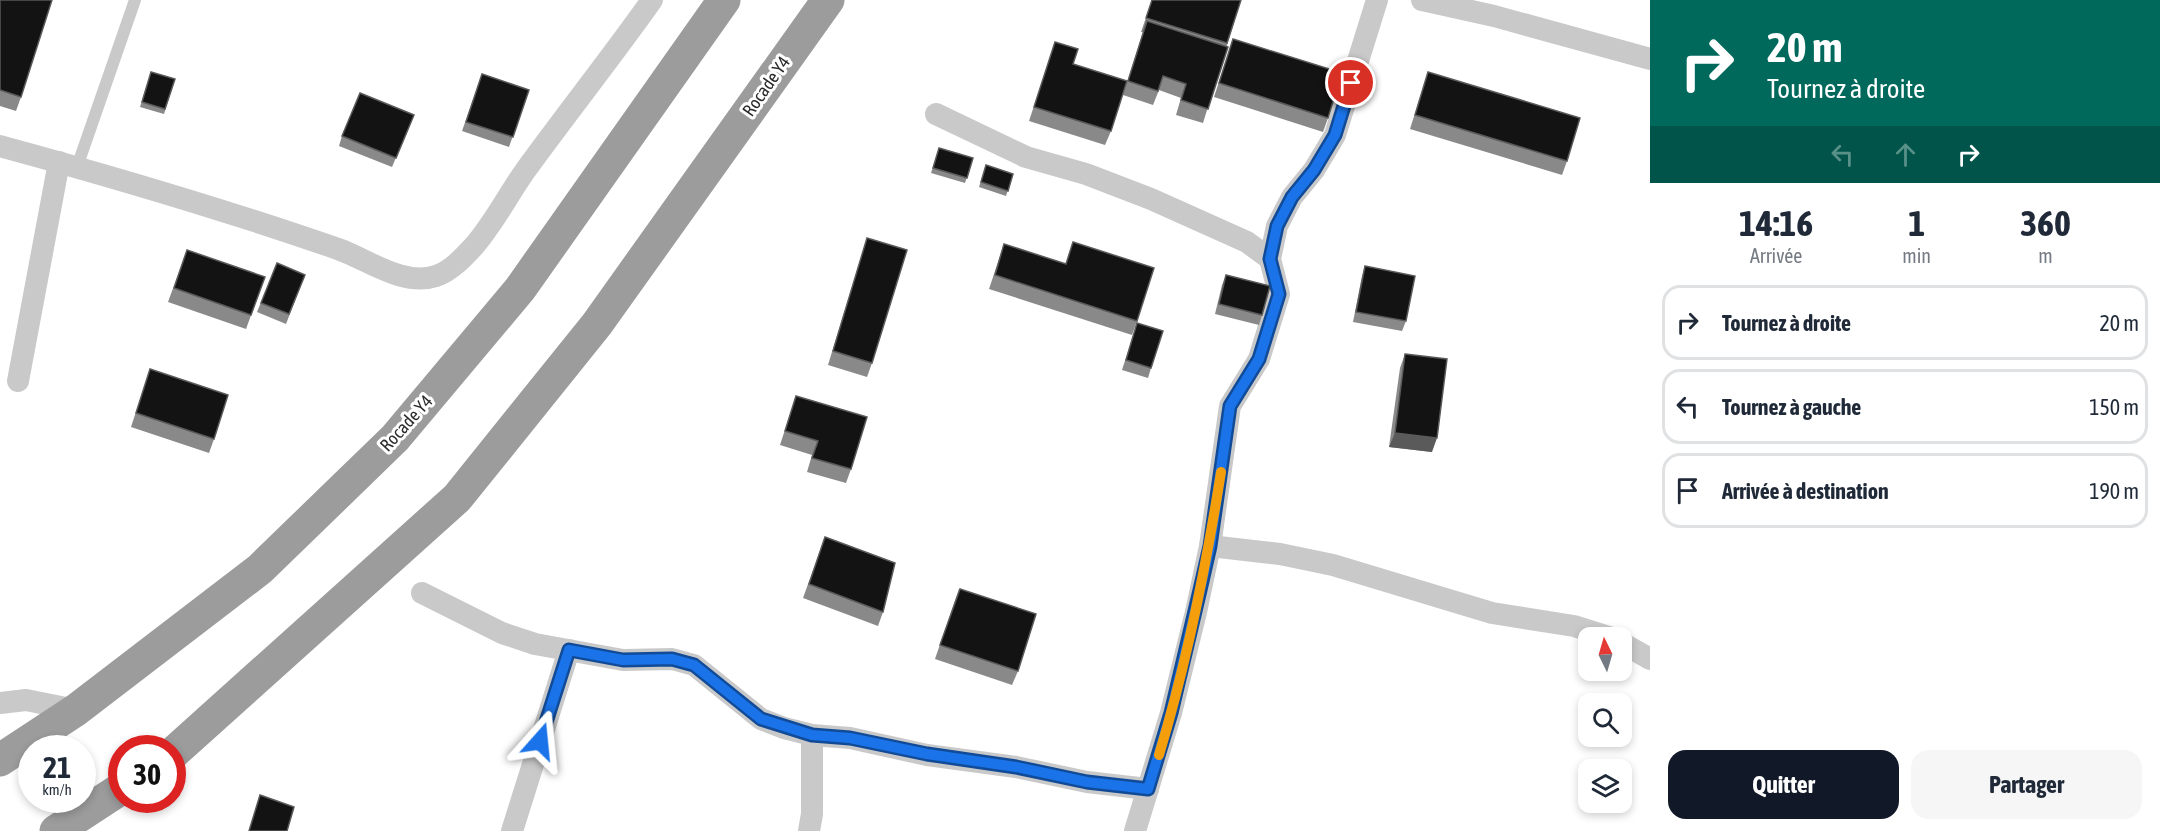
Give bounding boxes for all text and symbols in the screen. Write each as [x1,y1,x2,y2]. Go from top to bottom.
text: 20 m [1767,23,1842,71]
icon: right [1668,24,1746,102]
street label: Rocade Y4 [738,52,794,120]
pin [1325,57,1376,108]
icon: arrive [1334,66,1367,99]
text: Tournez à droite [1767,73,1925,104]
icon: left [1826,138,1859,171]
icon: ahead [1889,138,1922,171]
icon: right [1952,138,1985,171]
text: 14:16 [1739,202,1813,244]
text: 1 [1908,202,1925,244]
text: 360 [2020,202,2071,244]
text: Arrivée [1750,244,1802,267]
text: min [1902,244,1931,267]
text: m [2038,244,2053,267]
icon: right [1671,306,1704,339]
text: Tournez à droite [1722,310,1851,336]
text: 20 m [2099,310,2139,336]
icon: left [1671,390,1704,423]
street label: Rocade Y4 [375,391,437,455]
text: Tournez à gauche [1722,394,1861,420]
text: 150 m [2089,394,2139,420]
icon: arrive [1671,474,1704,507]
text: Arrivée à destination [1722,478,1889,504]
text: 190 m [2089,478,2139,504]
north arrow [1578,627,1632,681]
map controls [1578,627,1632,813]
button: search [1578,693,1632,747]
position arrow [508,709,572,773]
speed limit sign: 30 [108,735,186,813]
text: 21 [43,750,71,784]
button: Quitter [1668,750,1899,819]
button: Partager [1911,750,2142,819]
button: layers [1578,759,1632,813]
text: km/h [42,781,72,798]

